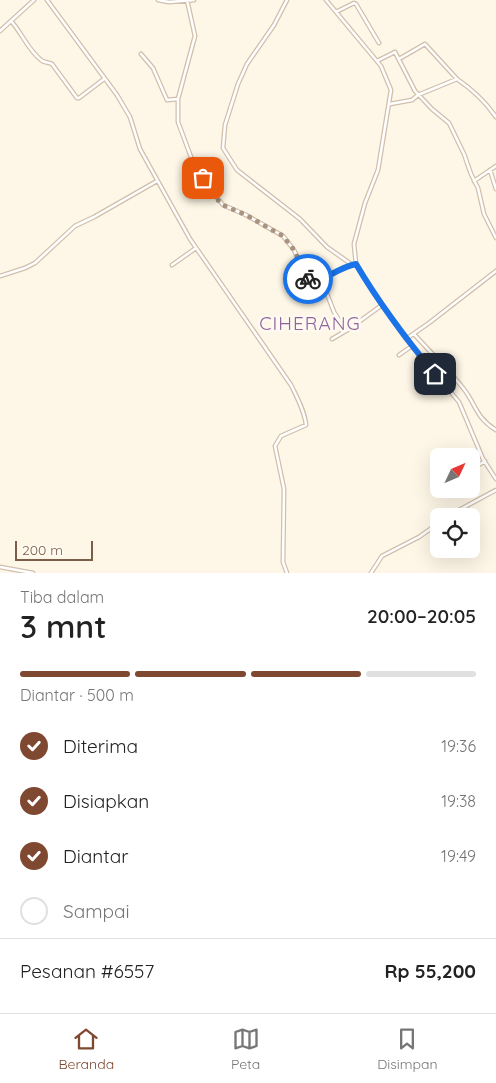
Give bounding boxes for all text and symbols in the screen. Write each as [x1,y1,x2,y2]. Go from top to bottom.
pin [182,157,224,199]
icon: bag [189,164,217,192]
courier [283,254,333,304]
icon: bike [294,265,322,293]
district label: CIHERANG [259,311,361,335]
pin [414,353,456,395]
icon: home [421,360,449,388]
north arrow [430,448,480,498]
map controls [430,448,480,558]
button: locate [430,508,480,558]
scale bar [15,538,92,561]
text: 200 m [22,541,63,559]
text: Tiba dalam [20,587,104,607]
text: 20:00–20:05 [367,604,476,628]
text: 3 mnt [20,606,107,646]
text: Diantar · 500 m [20,685,134,705]
icon: check [20,732,48,760]
text: Diterima [63,734,138,758]
text: 19:36 [441,736,476,756]
icon: check [20,787,48,815]
text: Disiapkan [63,789,149,813]
text: 19:38 [441,791,476,811]
icon: check [20,842,48,870]
text: Diantar [63,844,129,868]
text: 19:49 [441,846,476,866]
text: Sampai [63,899,130,923]
text: Pesanan #6557 [20,959,154,983]
text: Rp 55,200 [384,959,476,983]
tab: Beranda [58,1025,114,1073]
tab: Peta [231,1025,260,1073]
tab: Disimpan [377,1025,438,1073]

